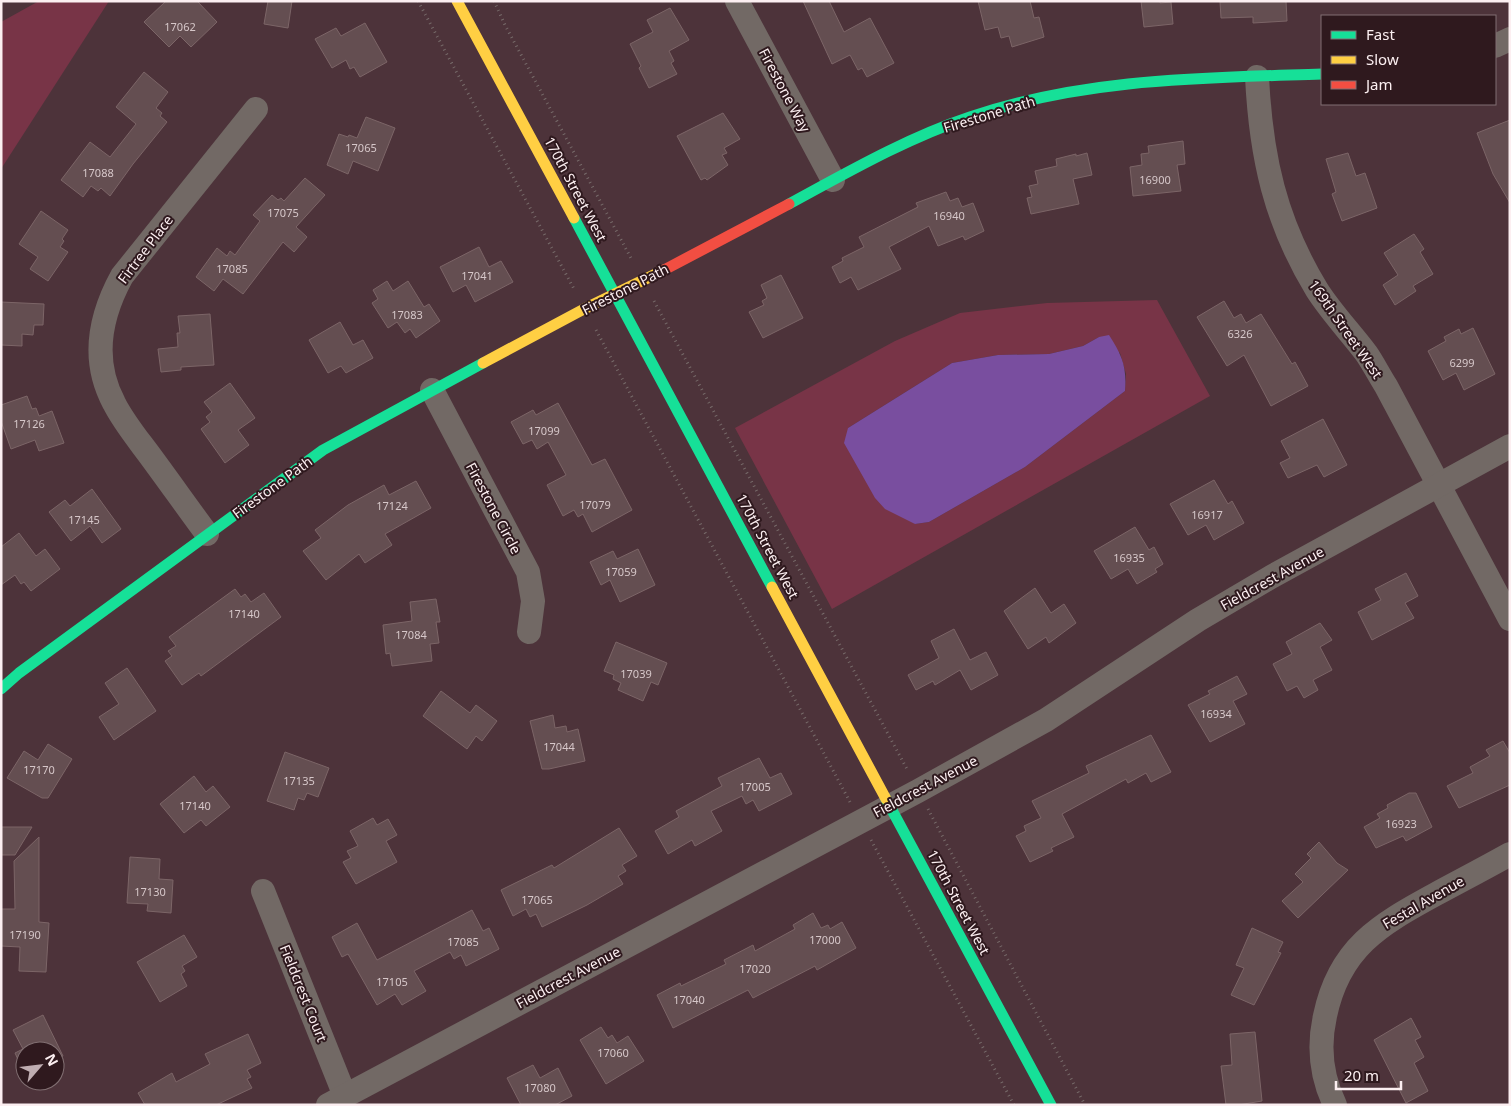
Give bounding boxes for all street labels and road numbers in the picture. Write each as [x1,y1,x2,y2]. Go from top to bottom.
street label: Firestone Way [755,45,815,136]
street label: Firestone Path [941,91,1037,137]
street label: 170th Street West [540,133,612,245]
street label: Firtree Place [113,211,177,287]
street label: Firestone Path [578,259,672,319]
street label: 169th Street West [1305,276,1387,382]
street label: Firestone Path [228,451,316,523]
street label: Firestone Circle [462,459,526,557]
street label: 170th Street West [732,490,804,602]
street label: Fieldcrest Avenue [1217,542,1327,614]
street label: Fieldcrest Avenue [869,750,981,822]
street label: 170th Street West [923,846,995,958]
street label: Festal Avenue [1379,871,1467,933]
street label: Fieldcrest Avenue [512,941,624,1013]
street label: Fieldcrest Court [276,942,332,1044]

